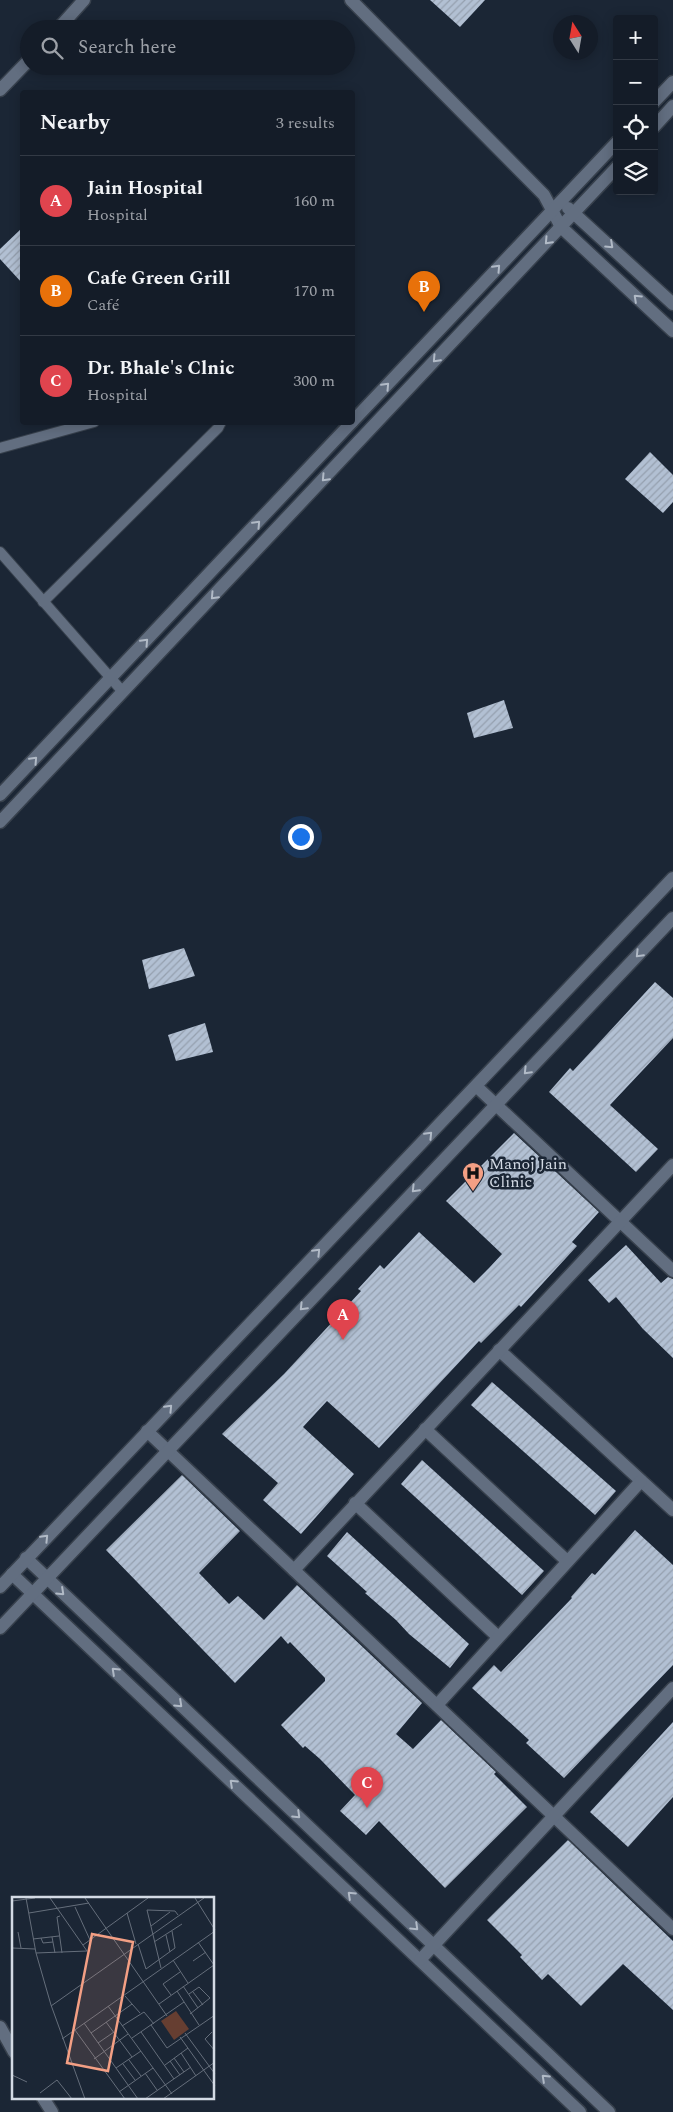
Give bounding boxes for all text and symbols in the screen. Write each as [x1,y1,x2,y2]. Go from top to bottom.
north arrow [553,15,598,60]
map controls [613,15,658,195]
button: + [613,15,658,60]
search box [20,20,355,75]
text: Search here [78,33,177,62]
icon: search [38,34,66,62]
button: − [613,60,658,105]
button: locate [613,105,658,150]
text: Nearby [40,107,110,139]
text: 3 results [276,111,335,135]
button: layers [613,150,658,195]
text: Jain Hospital [87,174,203,203]
text: A [50,189,62,213]
text: 160 m [293,189,335,213]
text: Hospital [87,203,148,227]
one-way arrow [545,236,554,245]
one-way arrow [604,239,613,248]
text: Cafe Green Grill [87,264,231,293]
one-way arrow [491,265,500,274]
pin: B [408,271,440,312]
text: B [50,279,62,303]
text: 170 m [293,279,335,303]
text: Café [87,293,120,317]
one-way arrow [634,295,643,304]
text: Dr. Bhale's Clnic [87,354,234,383]
one-way arrow [433,354,442,363]
text: C [50,369,62,393]
text: 300 m [293,369,335,393]
text: Hospital [87,383,148,407]
one-way arrow [380,383,389,392]
one-way arrow [322,472,331,481]
one-way arrow [251,520,260,529]
one-way arrow [211,591,220,600]
one-way arrow [139,638,148,647]
one-way arrow [28,757,37,766]
your location [288,824,314,850]
one-way arrow [636,948,645,957]
one-way arrow [524,1066,533,1075]
one-way arrow [423,1131,432,1140]
place label: Manoj Jain Clinic [489,1152,567,1194]
hospital icon: Manoj Jain Clinic [461,1161,485,1192]
one-way arrow [412,1183,421,1192]
one-way arrow [311,1249,320,1258]
pin: A [327,1299,359,1340]
one-way arrow [300,1301,309,1310]
one-way arrow [163,1404,172,1413]
one-way arrow [39,1535,48,1544]
one-way arrow [56,1586,65,1595]
one-way arrow [111,1668,120,1677]
one-way arrow [174,1698,183,1707]
pin: C [351,1767,383,1808]
one-way arrow [229,1780,238,1789]
one-way arrow [291,1809,300,1818]
one-way arrow [347,1892,356,1901]
inset map [12,1897,215,2100]
one-way arrow [409,1921,418,1930]
one-way arrow [542,2075,551,2084]

